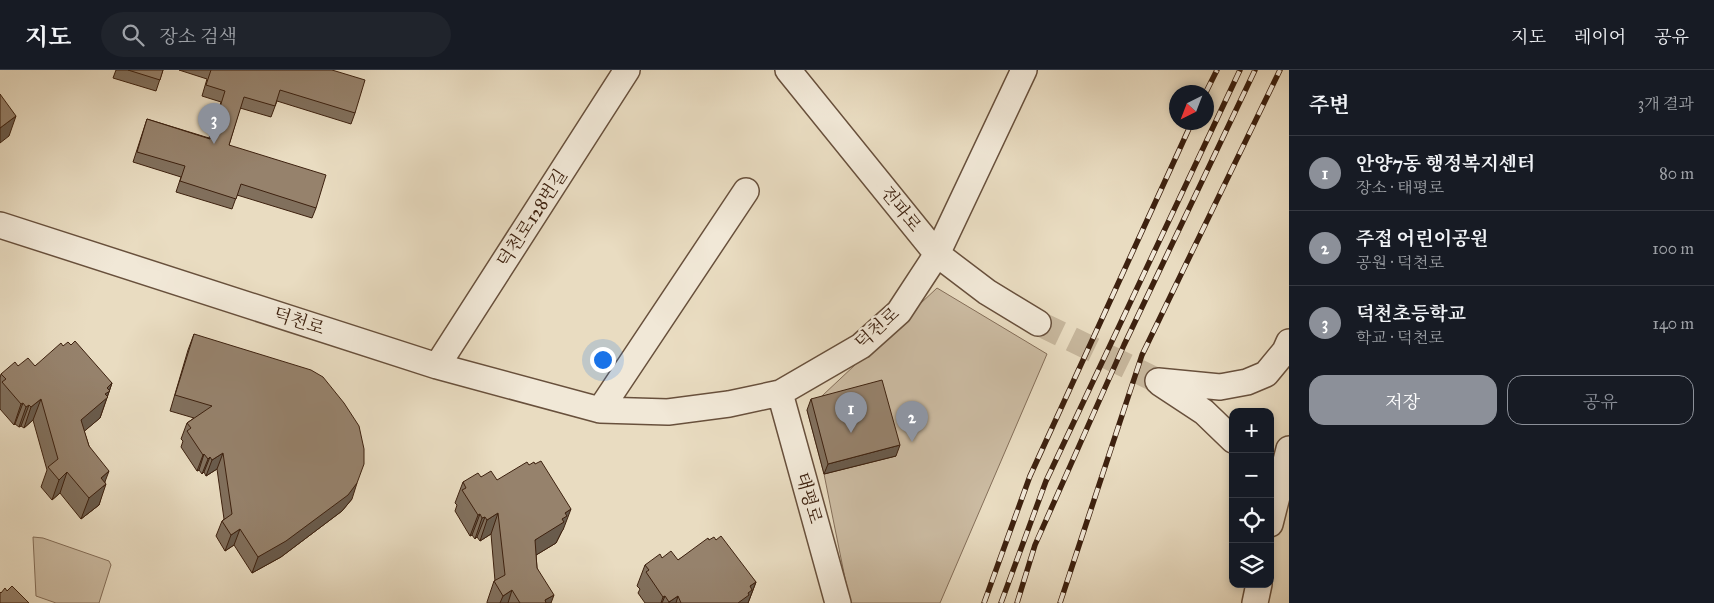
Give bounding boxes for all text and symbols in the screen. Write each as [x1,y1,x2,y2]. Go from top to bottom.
search box [101,12,451,57]
icon: search [119,21,147,49]
text: 지도 [25,22,71,52]
text: 장소 검색 [159,25,237,48]
text: 지도 [1511,26,1546,48]
text: 레이어 [1574,26,1626,48]
text: 공유 [1654,26,1689,48]
north arrow [1169,85,1214,130]
text: 주변 [1309,92,1350,118]
text: 3개 결과 [1638,94,1694,113]
pin: 3 [198,103,230,144]
text: 안양7동 행정복지센터 [1356,152,1535,175]
text: 1 [1322,164,1328,183]
text: 80 m [1659,164,1694,183]
street label: 덕천로128번길 [492,165,572,271]
text: 장소 · 태평로 [1356,178,1444,197]
street label: 전파로 [876,182,926,236]
text: 주접 어린이공원 [1356,227,1489,250]
text: 2 [1321,239,1329,258]
text: 100 m [1652,239,1694,258]
text: 공원 · 덕천로 [1356,253,1444,272]
street label: 덕천로 [271,302,327,340]
street label: 덕천로 [850,302,904,354]
text: 덕천초등학교 [1356,302,1466,325]
text: 3 [1322,314,1328,333]
text: 140 m [1653,314,1694,333]
text: 학교 · 덕천로 [1356,328,1444,347]
your location [590,347,616,373]
button: 저장 [1309,375,1497,425]
button: 공유 [1507,375,1694,425]
pin: 1 [835,392,867,433]
pin: 2 [896,401,928,442]
map controls [1229,408,1274,588]
button: + [1229,408,1274,453]
button: − [1229,453,1274,498]
street label: 태평로 [791,470,827,526]
button: locate [1229,498,1274,543]
button: layers [1229,543,1274,588]

